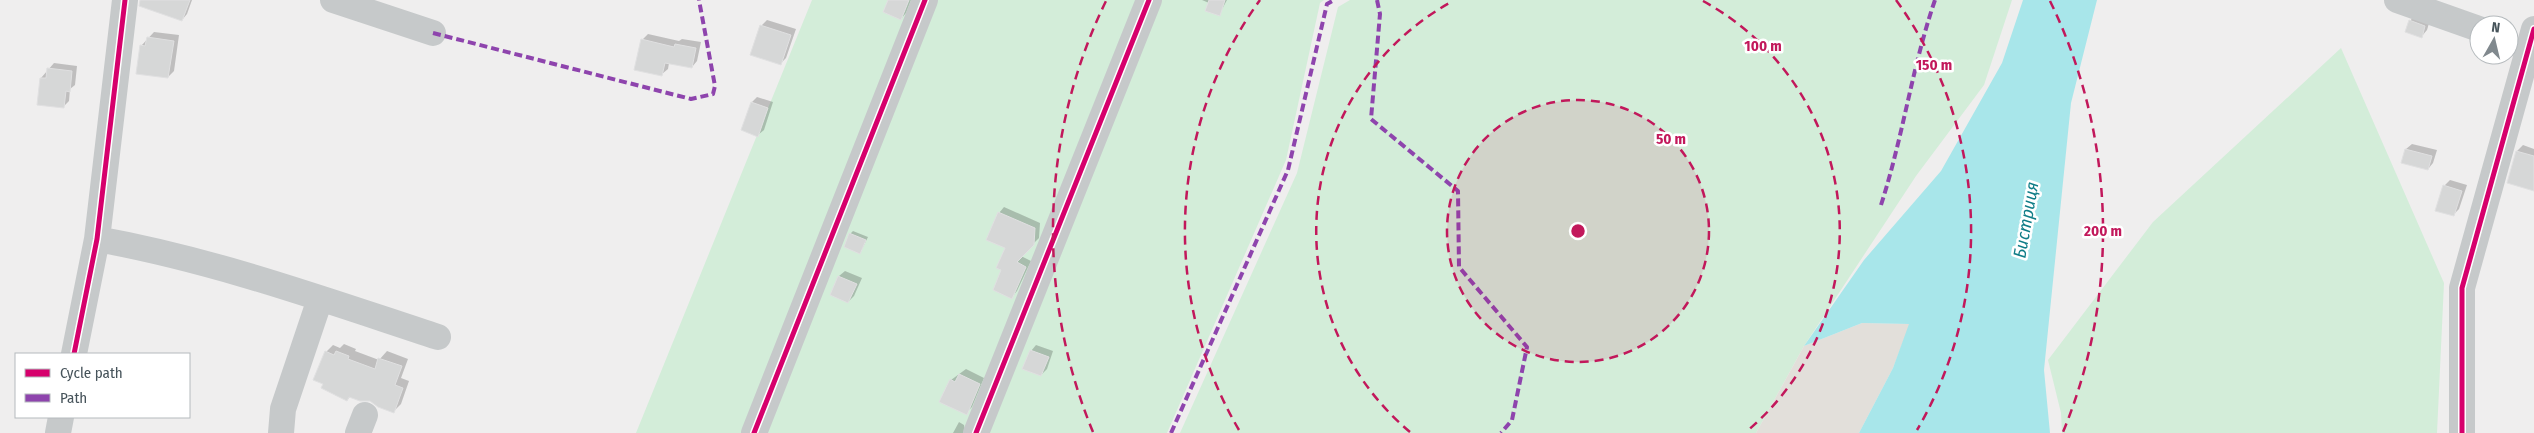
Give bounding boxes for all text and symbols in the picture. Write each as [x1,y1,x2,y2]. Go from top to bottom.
north arrow [2469,15,2519,65]
text: N [2490,19,2501,37]
text: 100 m [1744,37,1782,55]
text: 150 m [1916,56,1952,74]
text: 50 m [1656,130,1686,148]
water label: Бистриця [2008,180,2044,260]
centre of rings [1569,222,1587,240]
text: 200 m [2083,222,2122,240]
legend [15,353,190,418]
text: Cycle path [60,364,123,382]
text: Path [60,389,87,407]

